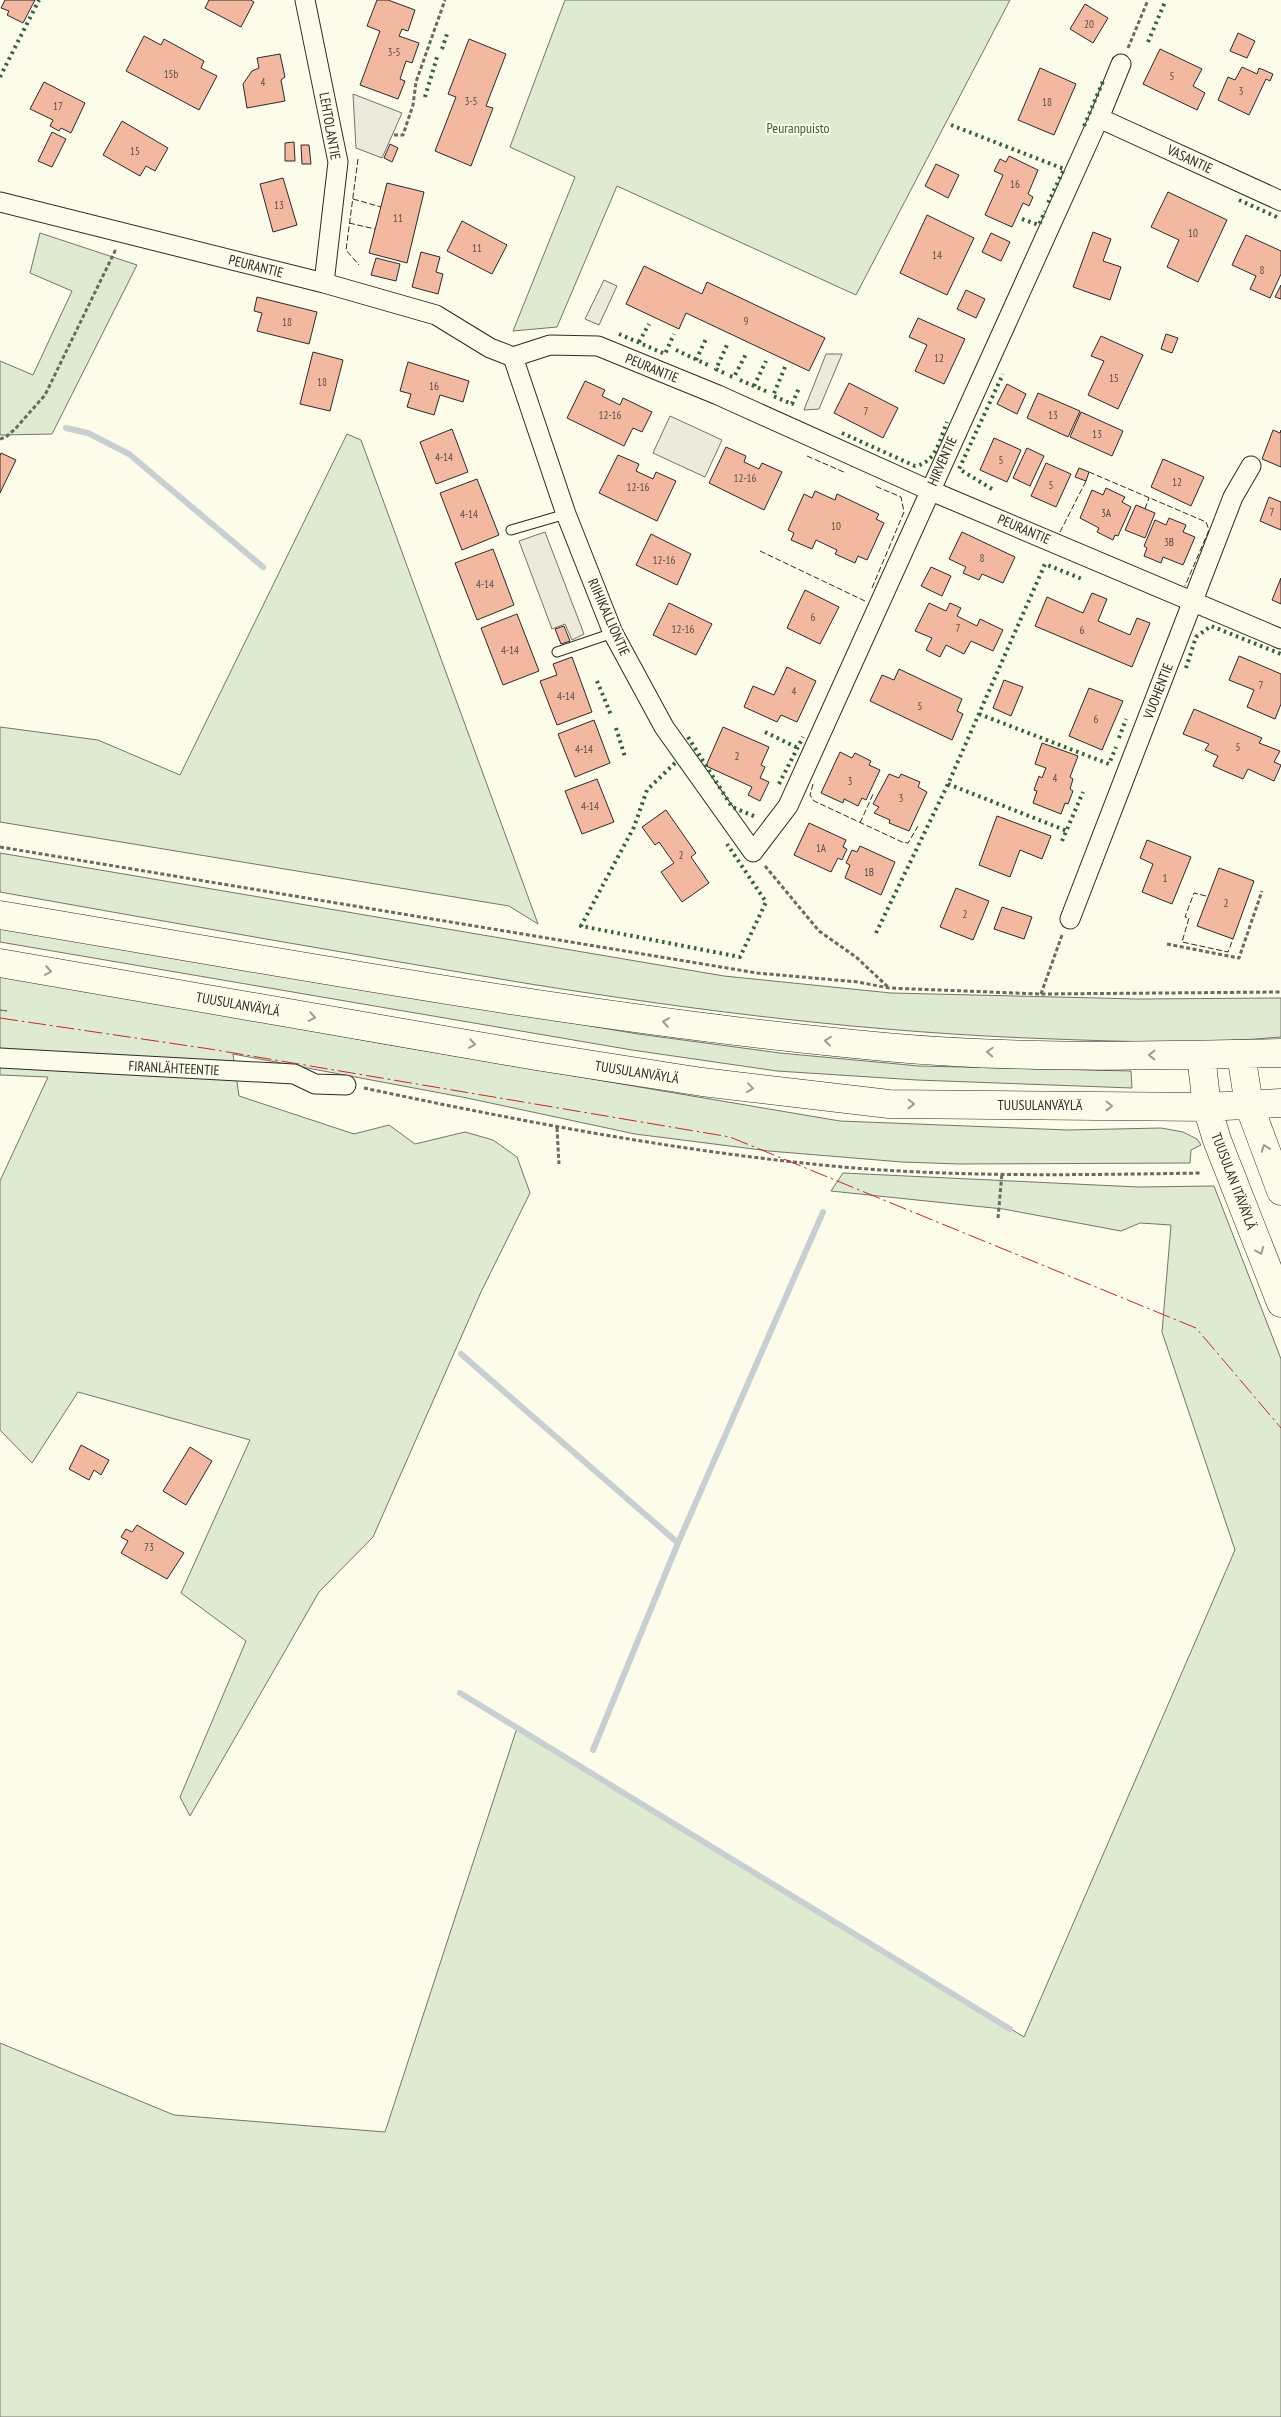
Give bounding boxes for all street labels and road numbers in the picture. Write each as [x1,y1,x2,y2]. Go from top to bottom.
street label: LEHTOLANTIE [315,91,345,161]
street label: VASANTIE [1163,140,1216,177]
street label: PEURANTIE [227,251,285,281]
street label: PEURANTIE [623,349,681,387]
street label: HIRVENTIE [923,433,961,489]
street label: PEURANTIE [995,510,1053,548]
street label: RIIHIKALLIONTIE [584,576,634,658]
street label: VUOHENTIE [1139,661,1177,722]
street label: TUUSULANVÄYLÄ [195,988,282,1020]
street label: TUUSULANVÄYLÄ [594,1056,681,1088]
street label: FIRANLÄHTEENTIE [128,1057,220,1079]
street label: TUUSULANVÄYLÄ [998,1096,1083,1114]
street label: TUUSULAN ITÄVÄYLÄ [1207,1130,1261,1232]

